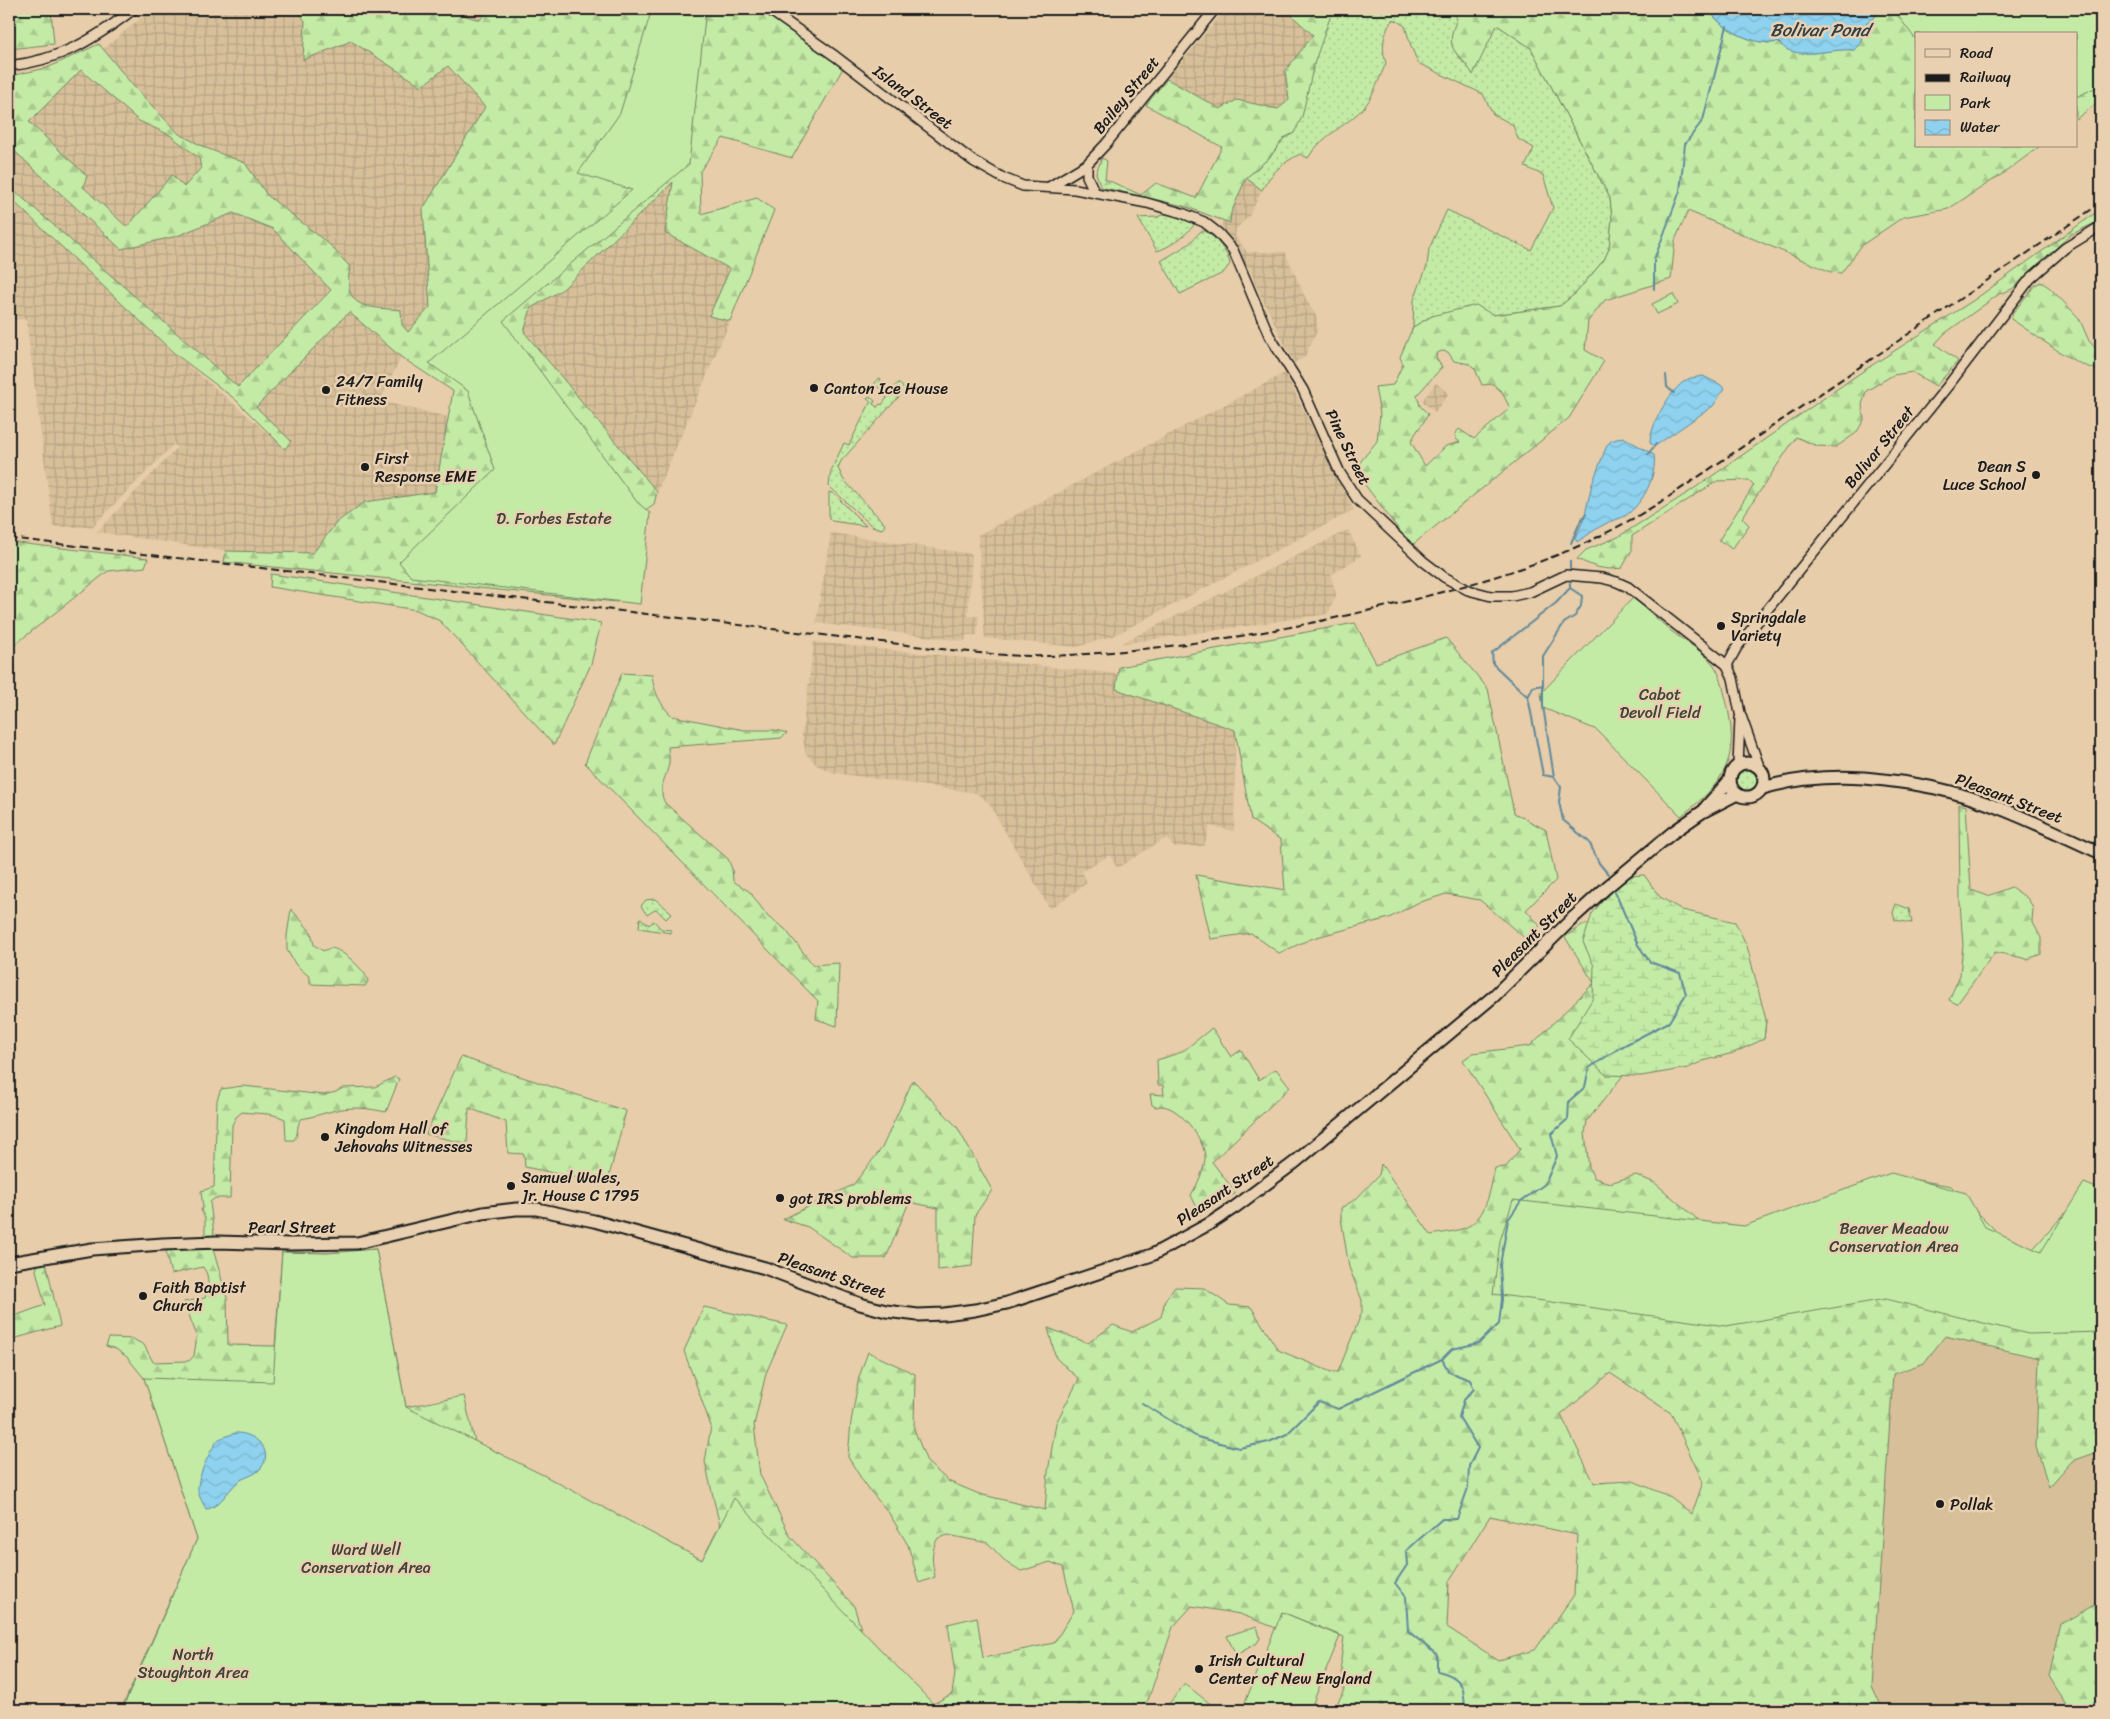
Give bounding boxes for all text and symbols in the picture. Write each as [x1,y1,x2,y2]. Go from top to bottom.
water label: Bolivar Pond [1770,14,1874,46]
legend [1915,32,2078,148]
text: Road [1960,40,1993,66]
street label: Bailey Street [1085,49,1167,141]
street label: Island Street [866,56,960,137]
text: Railway [1960,64,2011,90]
text: Park [1960,90,1991,116]
text: Water [1960,114,2000,140]
place label: 24/7 Family Fitness [336,367,423,414]
place label: Canton Ice House [824,374,948,403]
marker: Canton Ice House [808,382,820,394]
marker: 24/7 Family Fitness [320,384,332,396]
street label: Bolivar Street [1836,399,1922,495]
street label: Pine Street [1317,404,1379,490]
place label: First Response EME [375,444,477,491]
place label: Dean S Luce School [1943,452,2026,499]
marker: First Response EME [359,461,371,473]
marker: Dean S Luce School [2030,469,2042,481]
park label: D. Forbes Estate [496,504,612,533]
place label: Springdale Variety [1731,603,1806,650]
marker: Springdale Variety [1715,620,1727,632]
park label: Cabot Devoll Field [1620,680,1702,727]
street label: Pleasant Street [1951,764,2067,832]
street label: Pleasant Street [1484,884,1584,984]
place label: Kingdom Hall of Jehovahs Witnesses [334,1114,473,1161]
marker: Kingdom Hall of Jehovahs Witnesses [319,1131,331,1143]
street label: Pleasant Street [1170,1146,1280,1234]
place label: Samuel Wales, ]r. House C 1795 [520,1163,640,1210]
marker: Samuel Wales, ]r. House C 1795 [505,1180,517,1192]
place label: got IRS problems [788,1184,912,1213]
marker: got IRS problems [774,1192,786,1204]
street label: Pearl Street [248,1213,336,1242]
park label: Beaver Meadow Conservation Area [1829,1214,1959,1261]
street label: Pleasant Street [774,1243,890,1307]
place label: Faith Baptist Church [153,1273,246,1320]
marker: Faith Baptist Church [137,1290,149,1302]
place label: Pollak [1950,1490,1994,1519]
marker: Pollak [1934,1498,1946,1510]
park label: Ward Well Conservation Area [301,1535,431,1582]
park label: North Stoughton Area [137,1640,250,1687]
place label: Irish Cultural Center of New England [1208,1646,1372,1693]
marker: Irish Cultural Center of New England [1193,1663,1205,1675]

